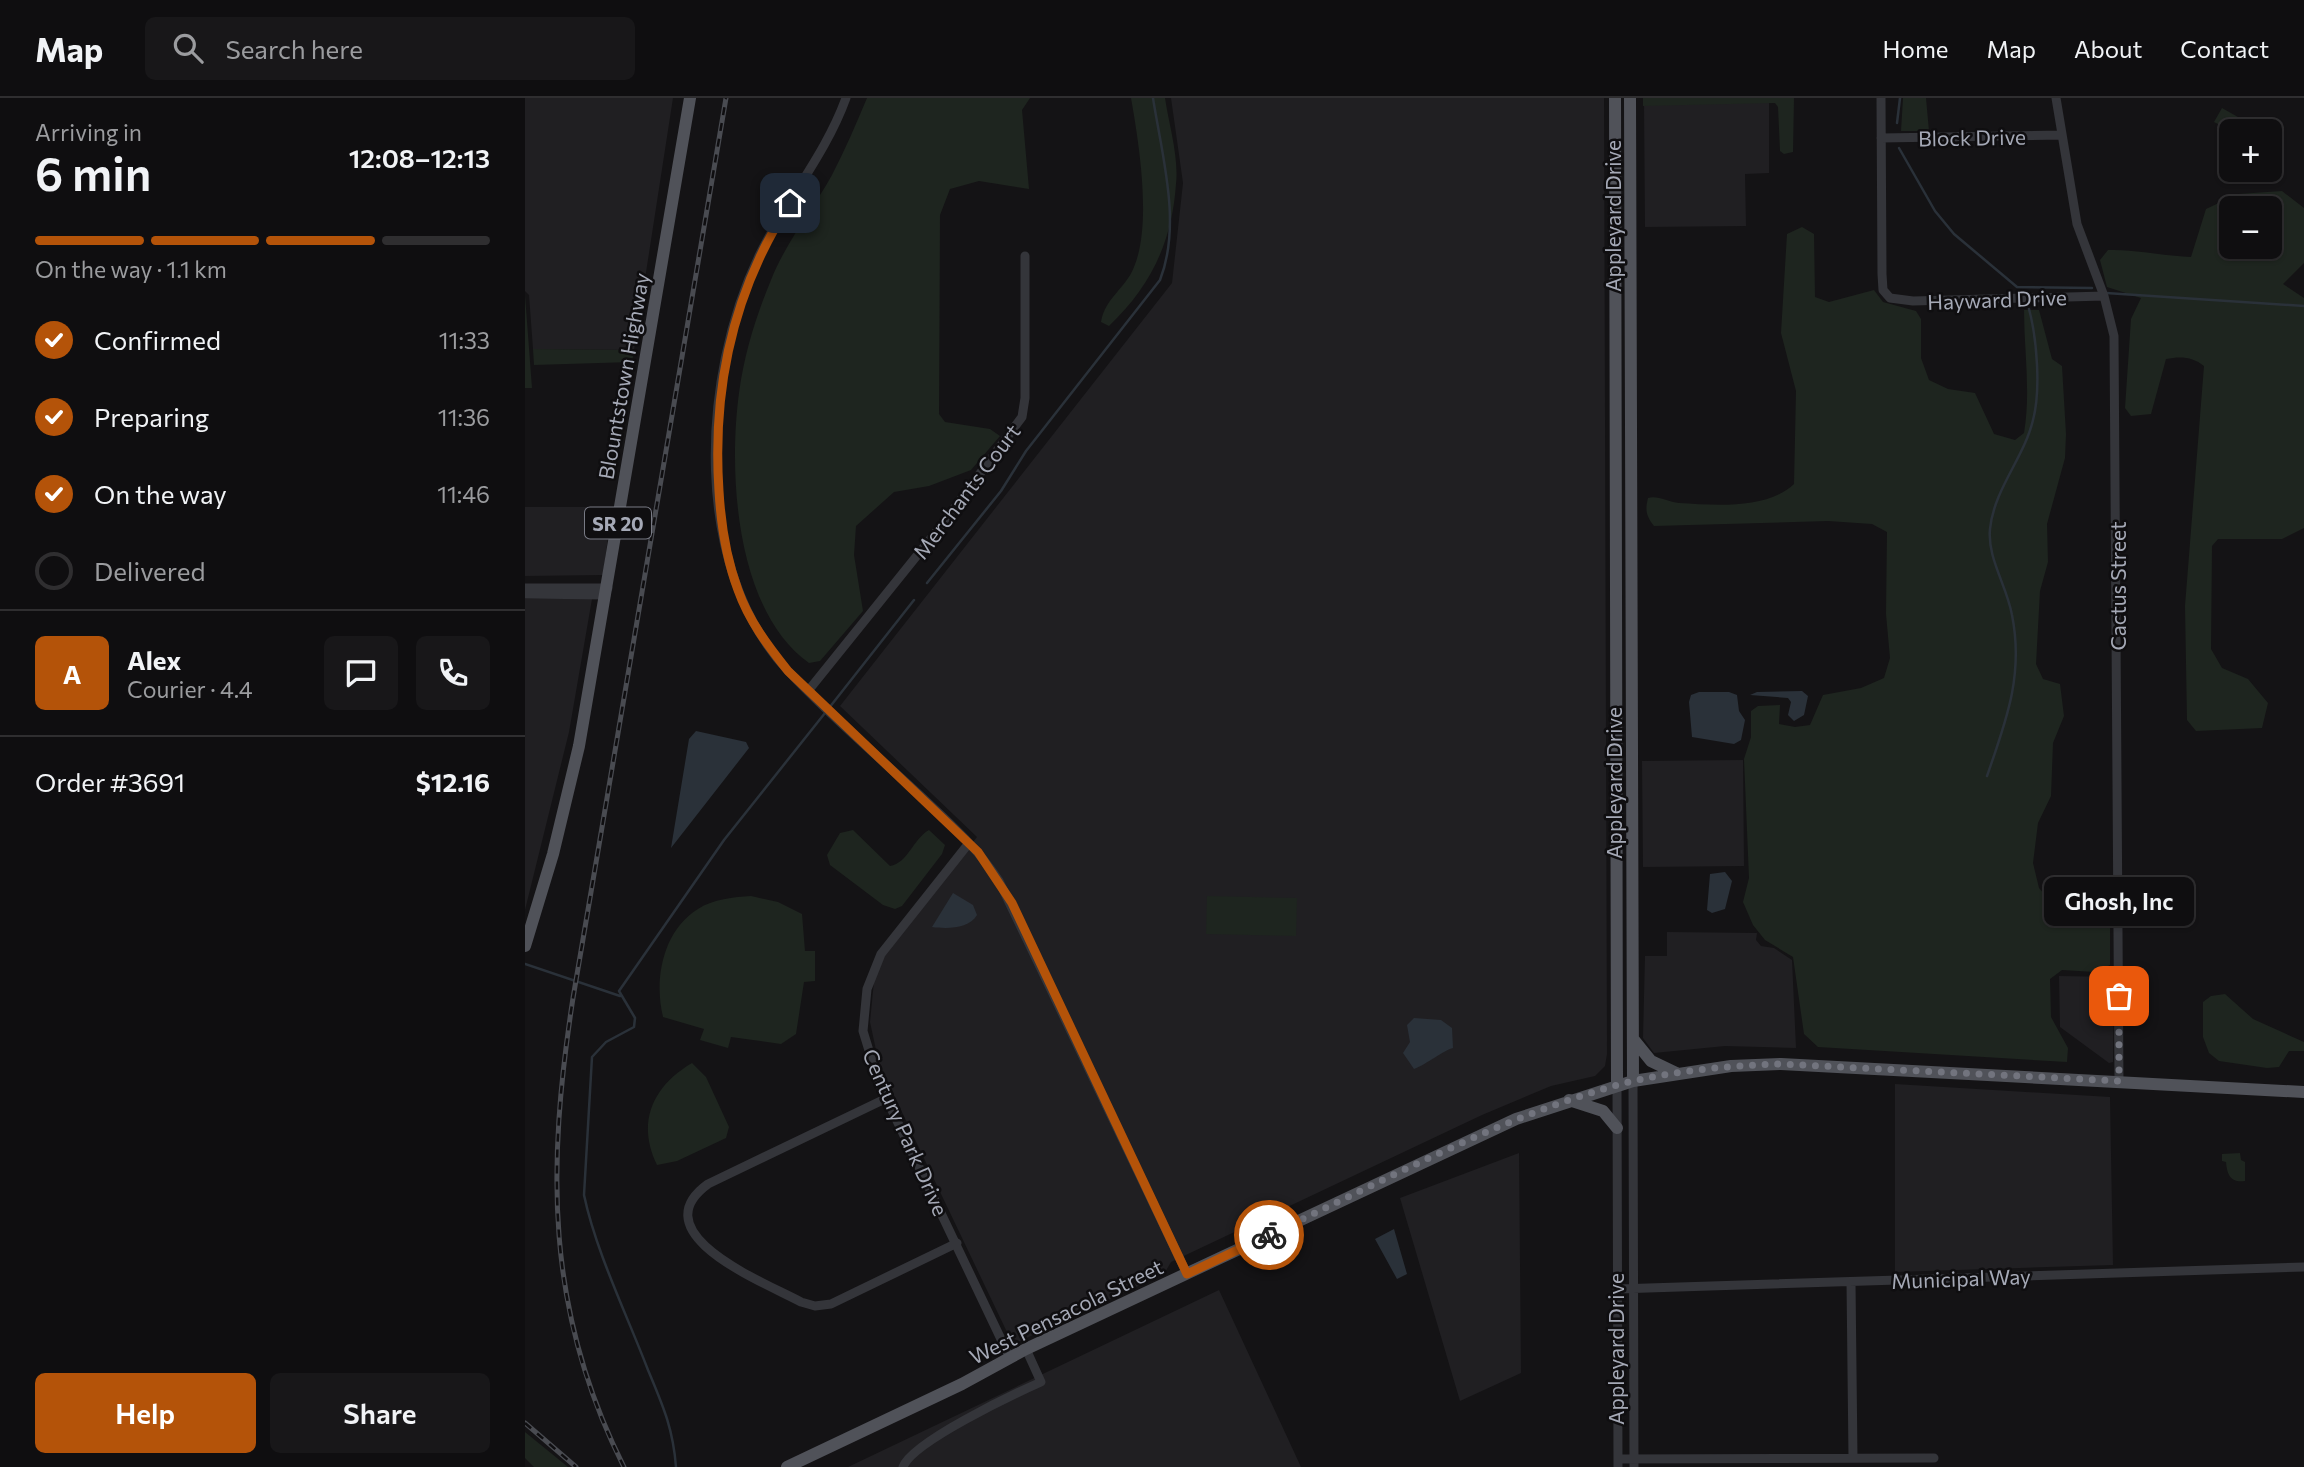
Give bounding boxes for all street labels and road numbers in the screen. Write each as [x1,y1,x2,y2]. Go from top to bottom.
street label: Block Drive [1918,124,2026,150]
street label: Appleyard Drive [1600,140,1625,292]
street label: Blountstown Highway [593,271,654,481]
street label: Hayward Drive [1927,284,2067,314]
street label: Merchants Court [907,419,1025,563]
road number: SR 20 [585,508,651,538]
street label: Cactus Street [2105,521,2130,651]
street label: Appleyard Drive [1601,707,1626,859]
street label: Century Park Drive [858,1045,954,1219]
street label: West Pensacola Street [965,1253,1167,1369]
street label: Municipal Way [1891,1263,2031,1293]
street label: Appleyard Drive [1603,1273,1628,1425]

